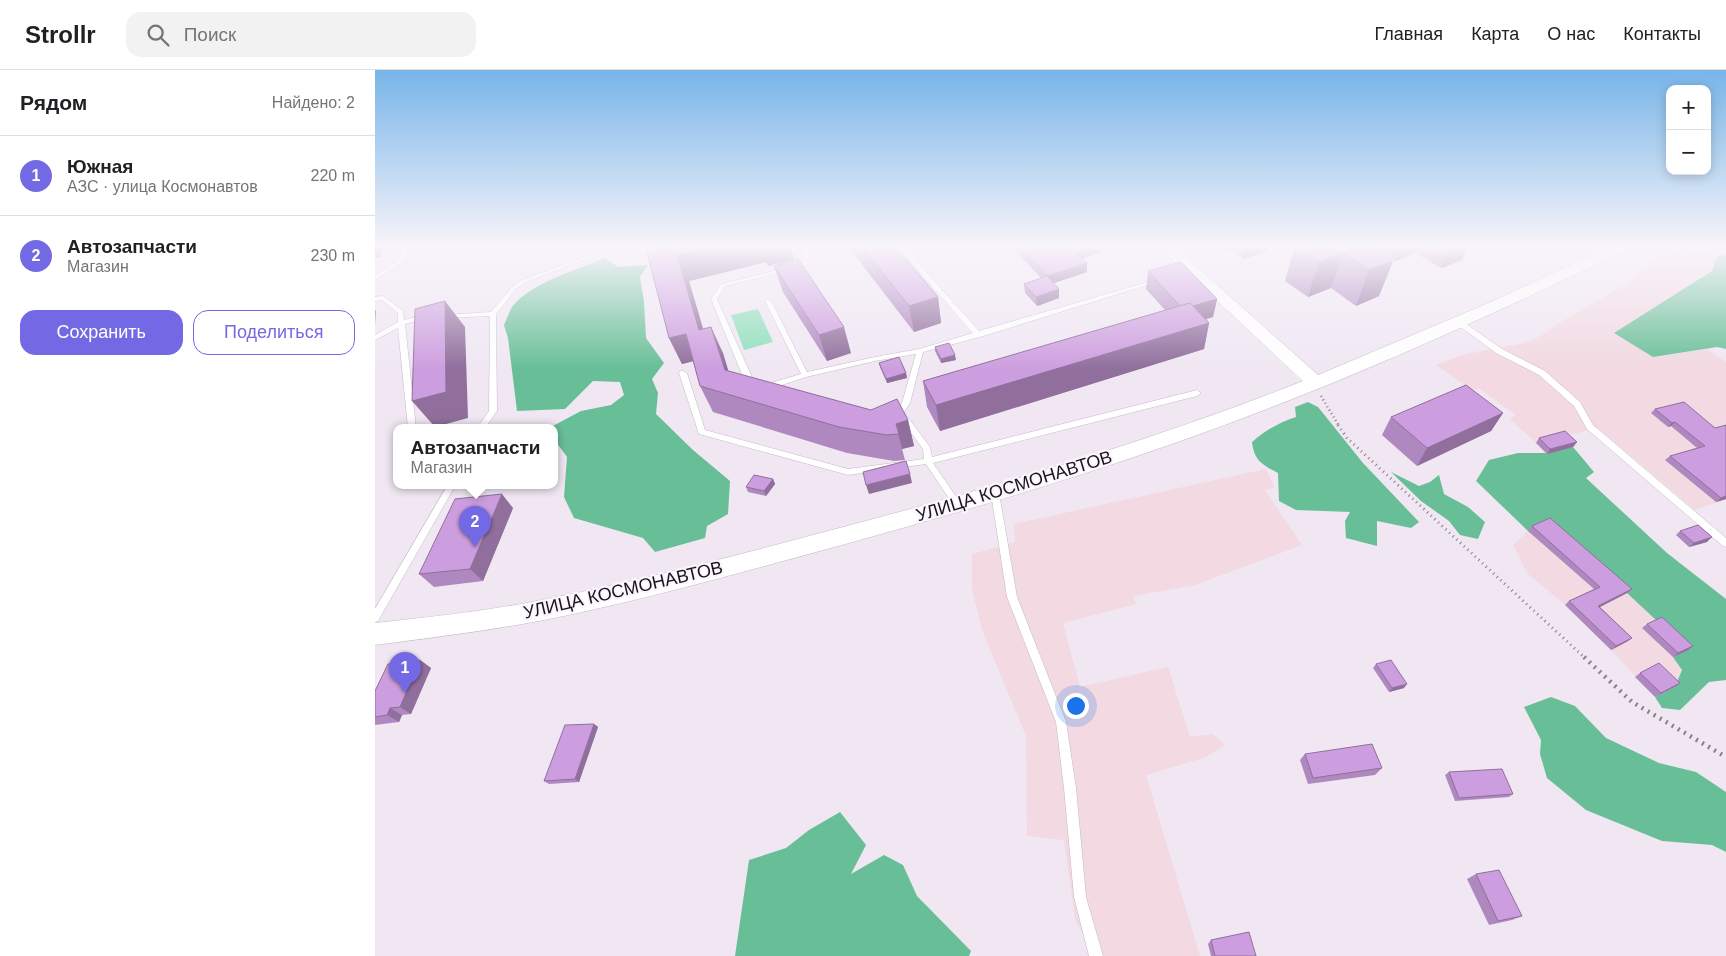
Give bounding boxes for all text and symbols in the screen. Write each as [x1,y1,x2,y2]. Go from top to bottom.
search box [126,12,476,57]
text: Strollr [25,21,96,48]
icon: search [144,21,172,49]
text: Поиск [184,24,236,45]
text: Главная [1375,24,1443,44]
text: Карта [1471,24,1519,44]
text: О нас [1547,24,1595,44]
text: Контакты [1623,24,1701,44]
map controls [1666,85,1711,175]
button: + [1666,85,1711,130]
text: Рядом [20,91,87,114]
text: Найдено: 2 [272,94,355,111]
button: − [1666,130,1711,175]
text: Южная [67,156,133,177]
text: 1 [32,167,40,184]
text: 220 m [311,167,355,184]
text: АЗС · улица Космонавтов [67,178,258,195]
text: Автозапчасти [67,236,197,257]
text: 2 [32,247,40,264]
text: 230 m [311,247,355,264]
text: Магазин [67,258,129,275]
button: Сохранить [20,310,183,355]
button: Поделиться [193,310,355,355]
popup [393,424,558,489]
text: Автозапчасти [411,437,540,458]
street label: УЛИЦА КОСМОНАВТОВ [914,447,1114,525]
text: Магазин [411,459,472,476]
pin: 2 [459,506,491,547]
street label: УЛИЦА КОСМОНАВТОВ [521,557,725,623]
pin: 1 [389,652,421,693]
your location [1063,693,1089,719]

